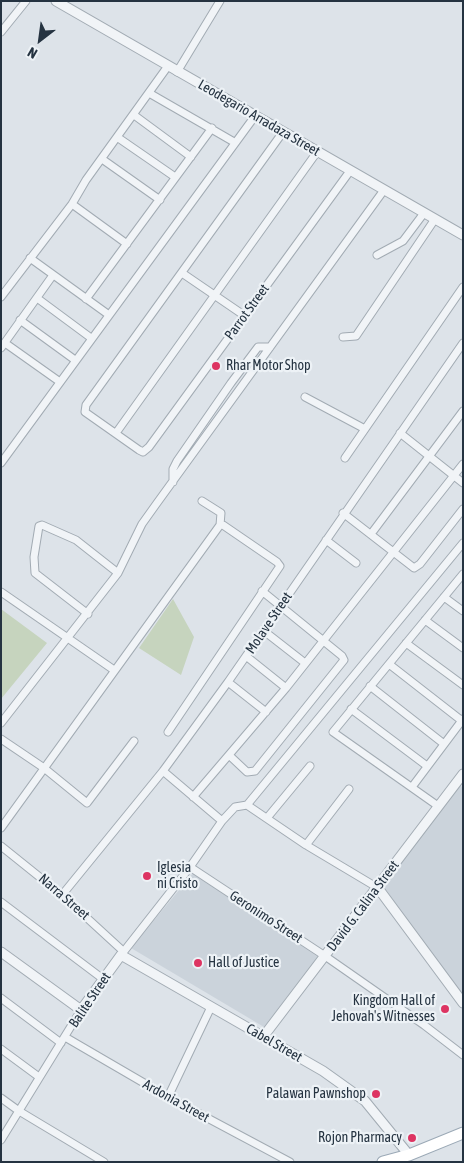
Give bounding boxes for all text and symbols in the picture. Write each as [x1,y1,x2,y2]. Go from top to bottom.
north arrow [15,15,65,65]
text: N [25,44,40,62]
street label: Leodegario Arradaza Street [195,76,323,160]
street label: Parrot Street [221,281,273,343]
place label: Rhar Motor Shop [226,358,311,374]
marker: Rhar Motor Shop [210,360,222,372]
street label: Molave Street [242,589,296,657]
street label: David G. Calina Street [323,857,403,955]
place label: Iglesia ni Cristo [157,860,198,892]
street label: Narra Street [35,870,93,924]
marker: Iglesia ni Cristo [141,870,153,882]
street label: Geronimo Street [226,887,306,947]
place label: Hall of Justice [208,955,279,971]
marker: Hall of Justice [192,957,204,969]
street label: Balite Street [65,969,115,1031]
place label: Kingdom Hall of Jehovah's Witnesses [331,993,435,1026]
marker: Kingdom Hall of Jehovah's Witnesses [439,1003,451,1015]
street label: Cabel Street [243,1020,305,1066]
street label: Ardonia Street [140,1076,212,1126]
place label: Palawan Pawnshop [266,1086,366,1102]
marker: Palawan Pawnshop [370,1088,382,1100]
place label: Rojon Pharmacy [318,1130,402,1146]
marker: Rojon Pharmacy [406,1132,418,1144]

